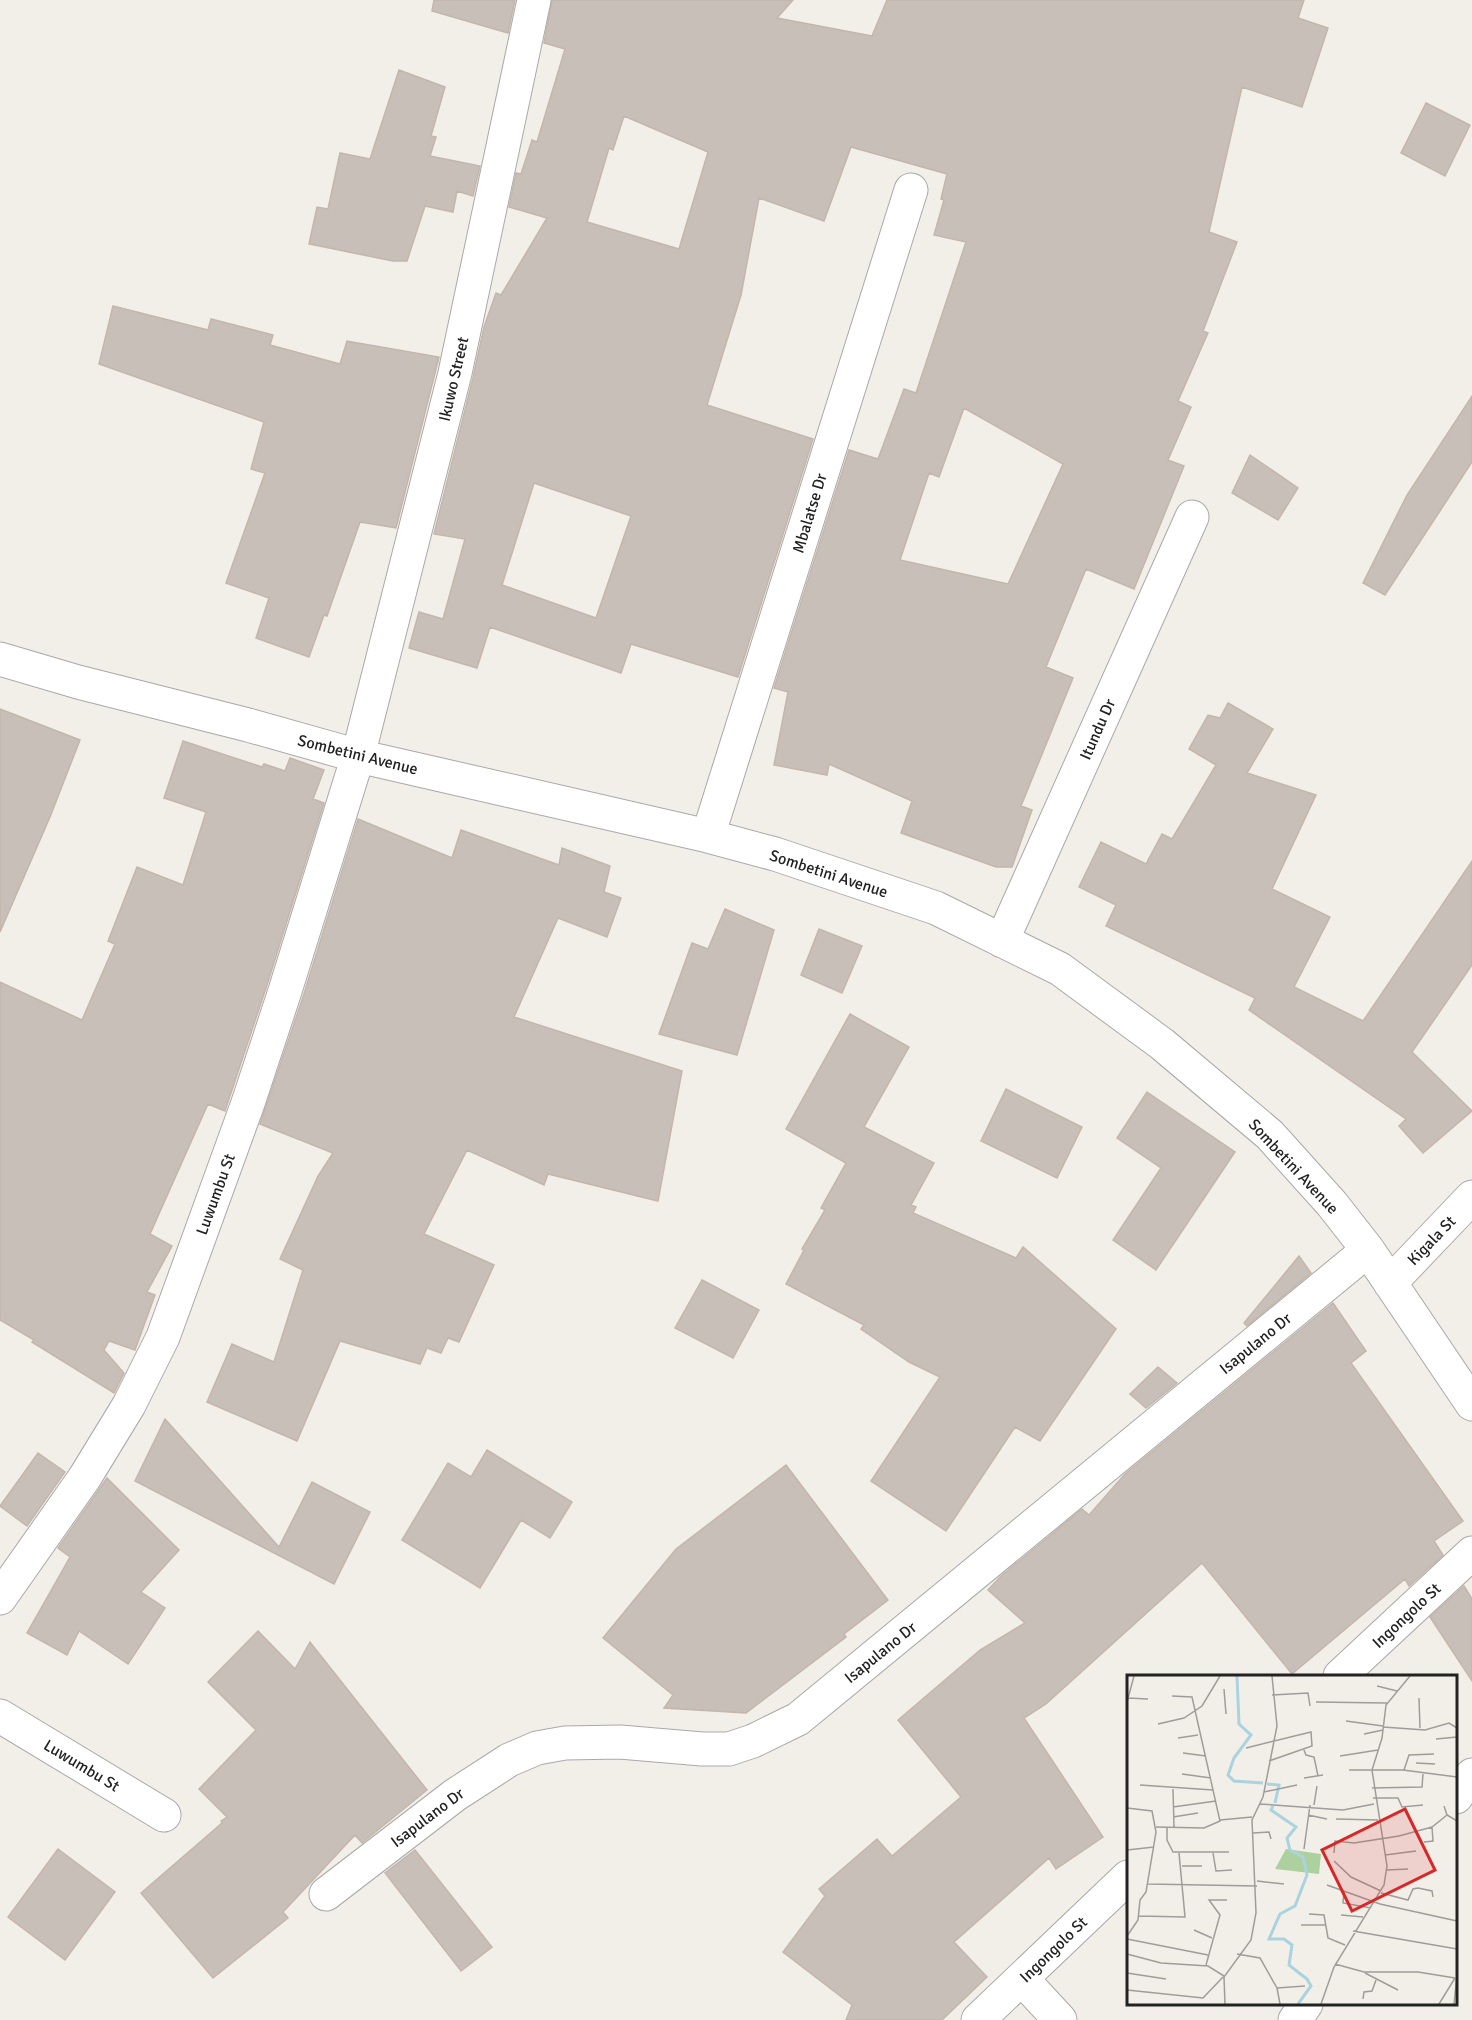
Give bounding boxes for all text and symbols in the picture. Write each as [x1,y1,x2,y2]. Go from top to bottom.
street label: Ikuwo Street [435,335,473,423]
street label: Mbalatse Dr [788,471,832,556]
street label: Itundu Dr [1076,696,1120,763]
street label: Sombetini Avenue [296,730,420,780]
street label: Sombetini Avenue [767,845,890,902]
street label: Sombetini Avenue [1244,1115,1343,1219]
street label: Luwumbu St [192,1151,240,1238]
street label: Kigala St [1403,1211,1460,1270]
street label: Isapulano Dr [1216,1309,1296,1379]
street label: Ingongolo St [1368,1579,1445,1653]
street label: Isapulano Dr [841,1618,921,1688]
inset map [1127,1675,1457,2005]
street label: Luwumbu St [40,1735,123,1797]
street label: Isapulano Dr [387,1784,468,1852]
street label: Ingongolo St [1016,1912,1092,1987]

